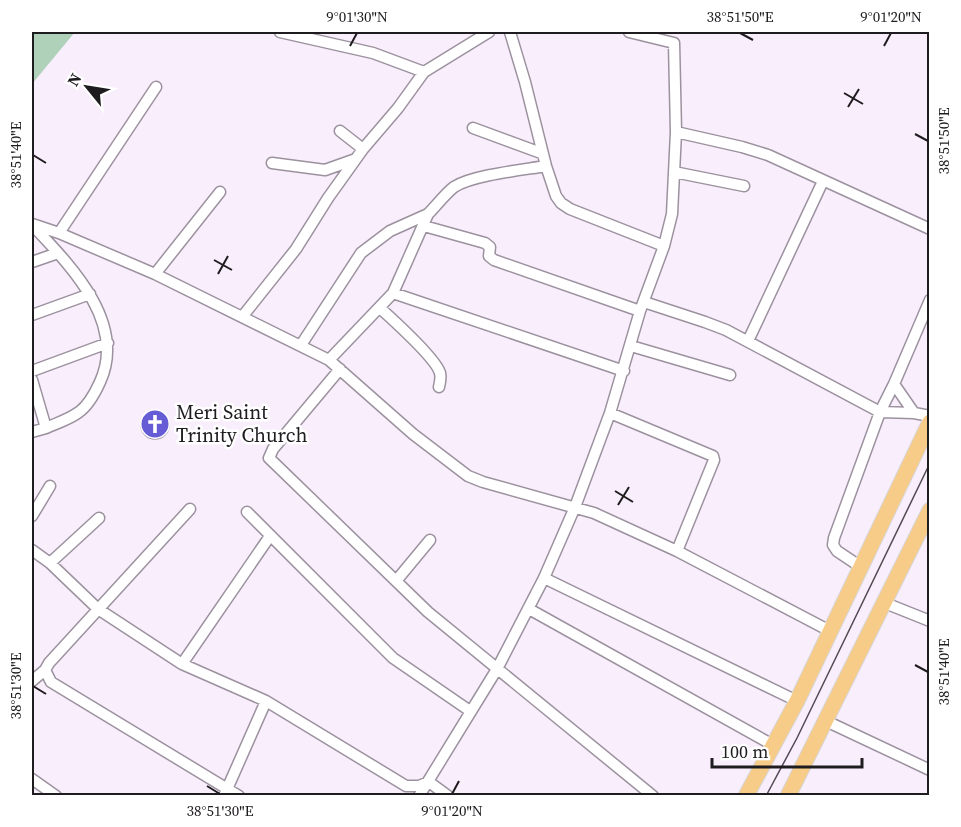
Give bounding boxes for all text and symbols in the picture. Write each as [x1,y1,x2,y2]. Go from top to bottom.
text: 9°01'30"N [326,6,388,27]
text: 38°51'50"E [706,6,774,27]
text: 9°01'20"N [860,6,922,27]
north arrow [57,57,117,117]
text: N [62,69,87,90]
text: 38°51'50"E [933,107,954,175]
text: 38°51'40"E [5,121,26,189]
place label: Meri Saint Trinity Church [176,398,307,449]
church icon: Meri Saint Trinity Church [139,408,171,440]
text: 38°51'40"E [933,638,954,706]
text: 38°51'30"E [5,652,26,720]
scale bar [712,731,862,769]
text: 100 m [721,739,768,764]
text: 38°51'30"E [186,800,254,821]
text: 9°01'20"N [421,800,483,821]

